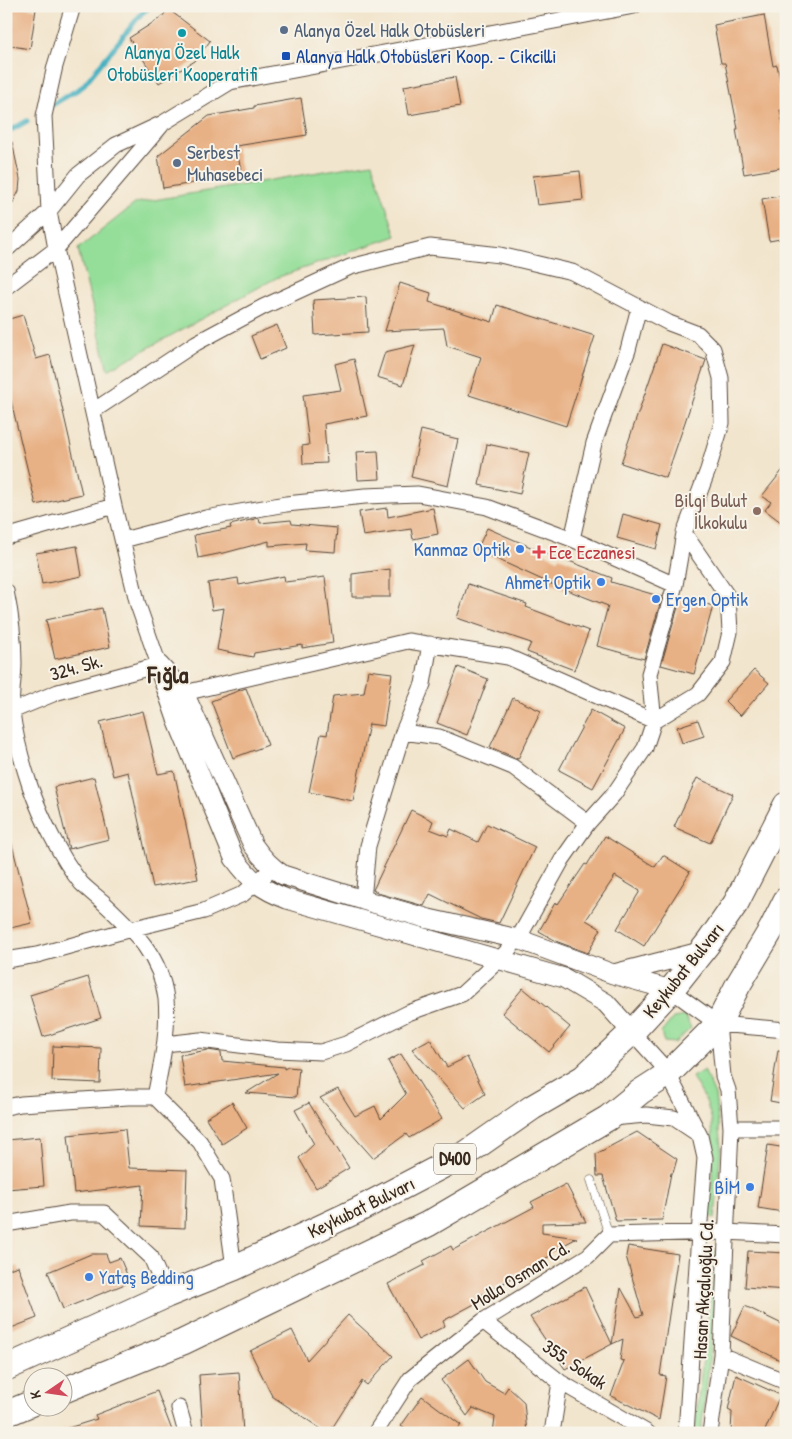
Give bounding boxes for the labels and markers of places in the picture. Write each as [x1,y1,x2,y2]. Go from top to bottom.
place label: Alanya Özel Halk Otobüsleri [294,17,485,43]
marker: Alanya Özel Halk Otobüsleri [278,24,290,36]
marker: Alanya Özel Halk Otobüsleri Kooperatifi [176,27,188,39]
place label: Alanya Özel Halk Otobüsleri Kooperatifi [107,39,257,87]
place label: Alanya Halk Otobüsleri Koop. - Cikcilli [296,43,556,69]
marker: Alanya Halk Otobüsleri Koop. - Cikcilli [280,50,292,62]
place label: Serbest Muhasebeci [187,139,263,187]
marker: Serbest Muhasebeci [171,157,183,169]
place label: Bilgi Bulut İlkokulu [675,487,747,535]
marker: Bilgi Bulut İlkokulu [751,505,763,517]
place label: Kanmaz Optik [414,536,510,562]
place label: Ece Eczanesi [549,539,636,565]
marker: Kanmaz Optik [514,543,526,555]
marker: Ece Eczanesi [533,546,545,558]
place label: Ahmet Optik [505,569,591,595]
marker: Ahmet Optik [595,576,607,588]
place label: Ergen Optik [666,586,748,612]
marker: Ergen Optik [650,593,662,605]
place label: BİM [715,1174,740,1200]
marker: BİM [744,1181,756,1193]
place label: Yataş Bedding [99,1264,194,1290]
marker: Yataş Bedding [83,1271,95,1283]

